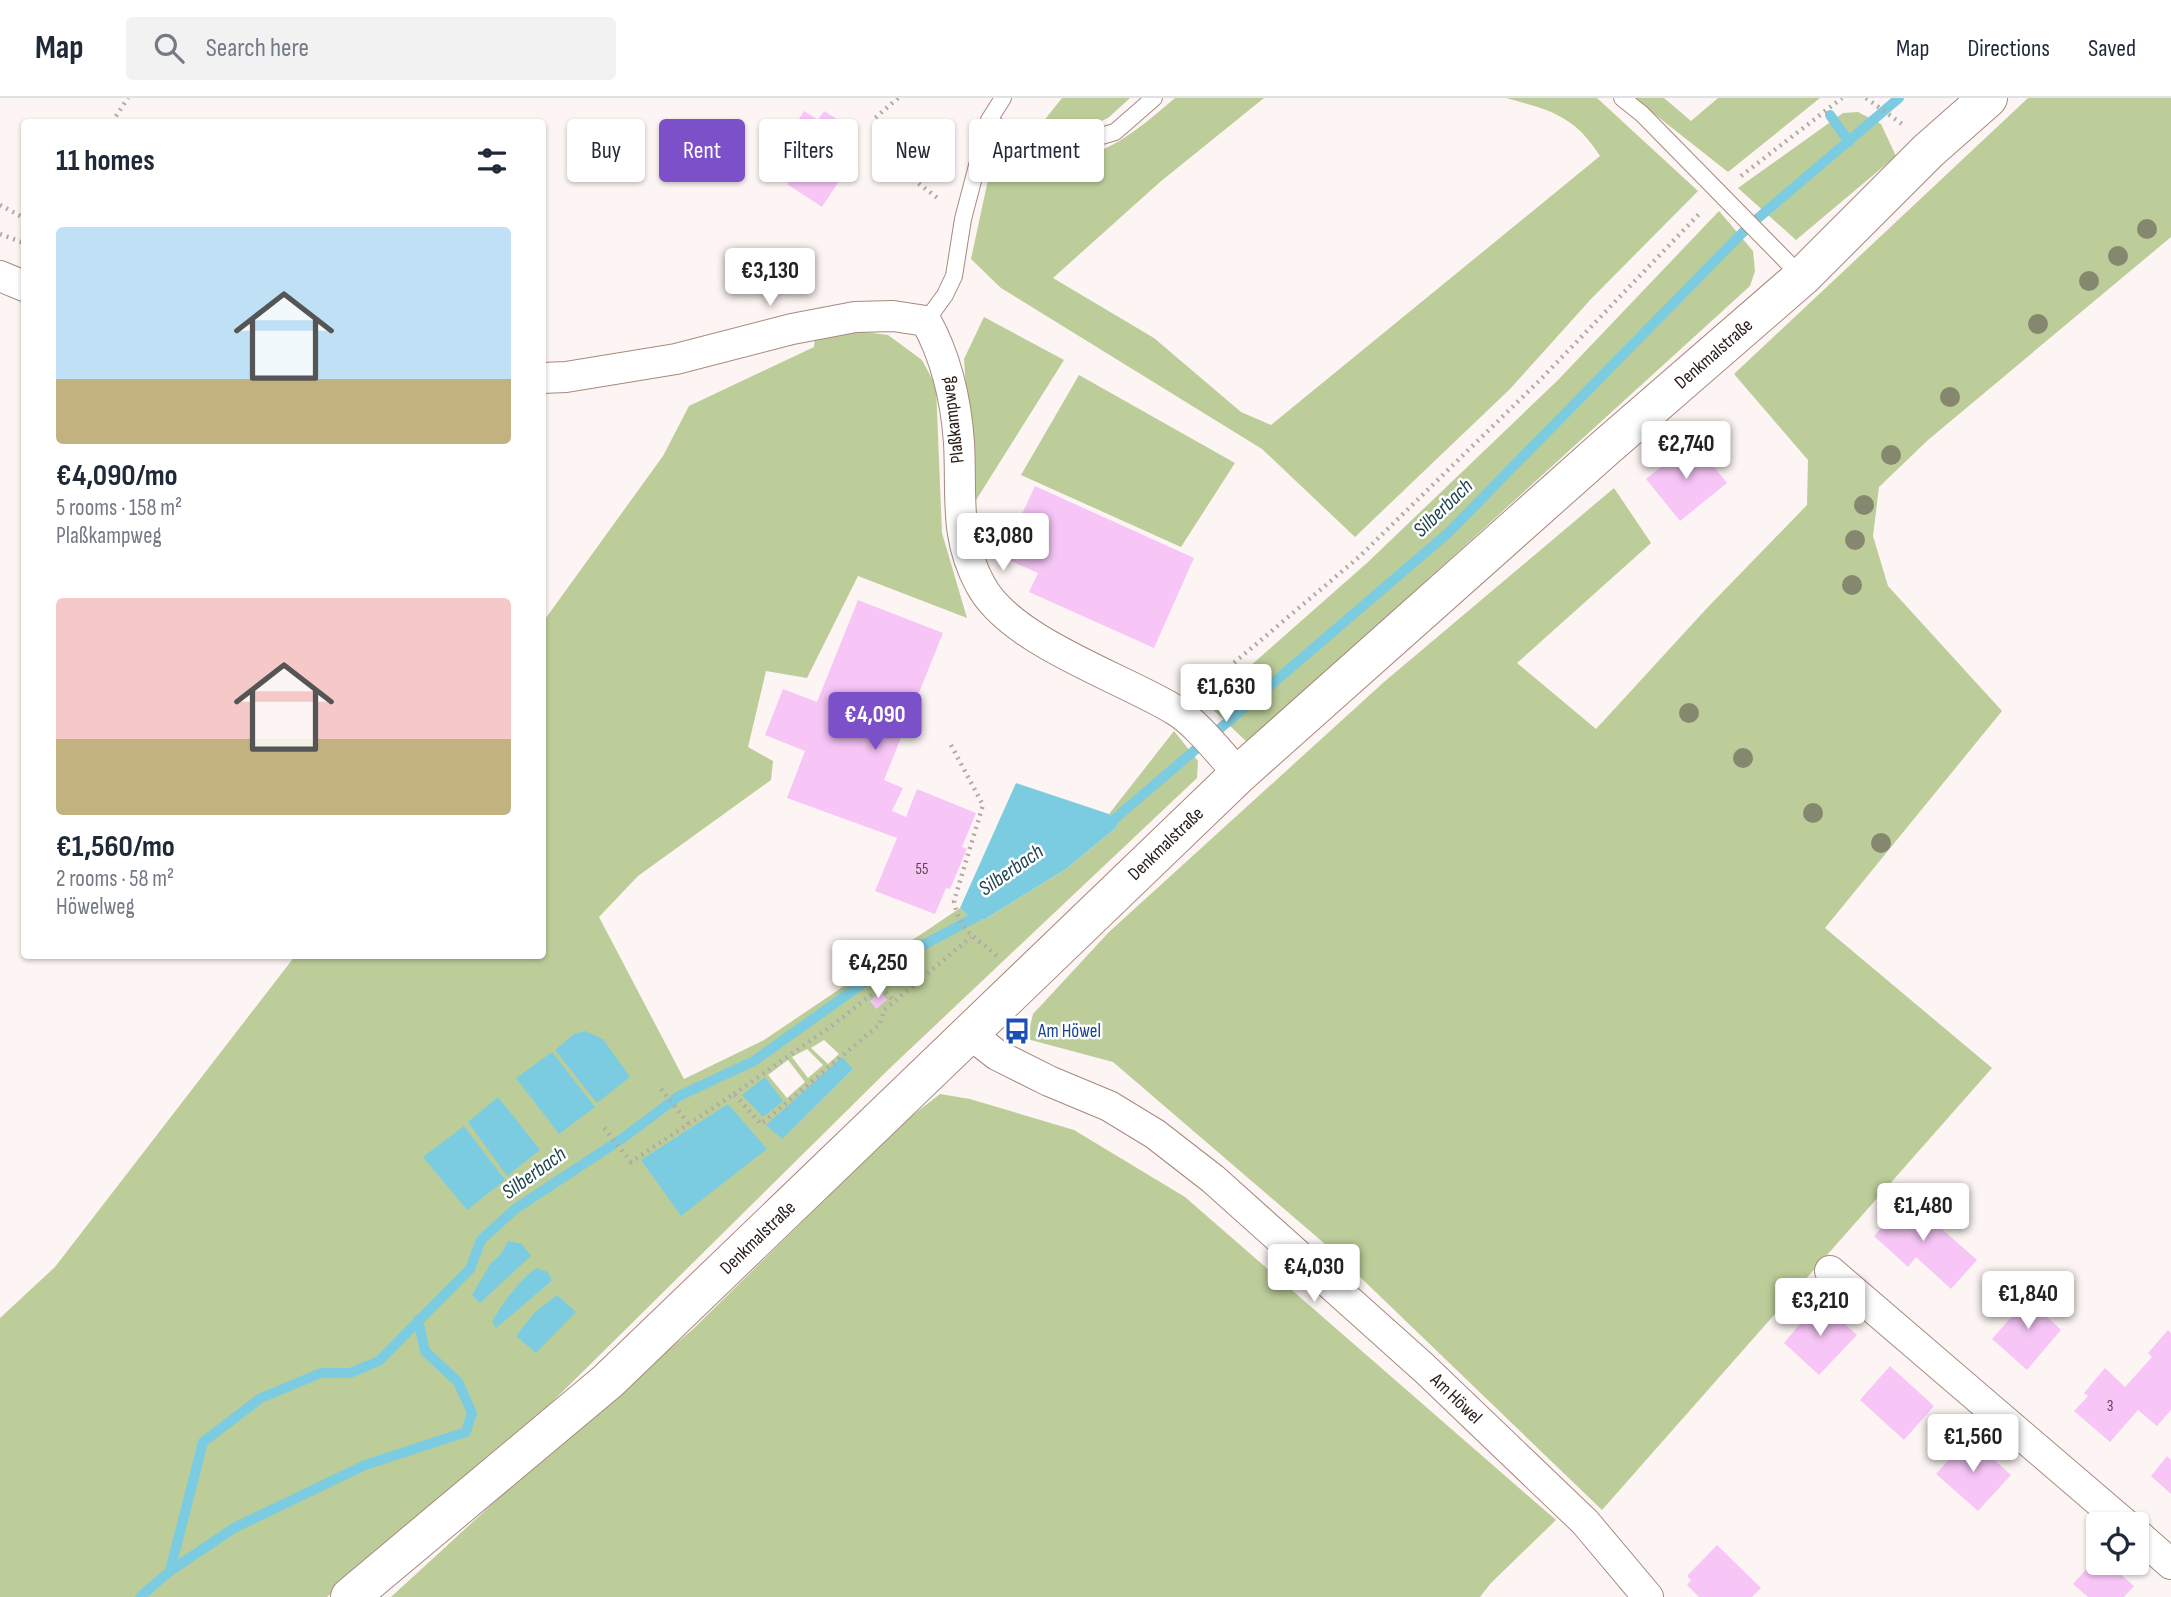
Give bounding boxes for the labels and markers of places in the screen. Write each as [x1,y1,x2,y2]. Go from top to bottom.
pin: €3,130 [713,248,827,308]
pin: €2,740 [1629,422,1743,481]
pin: €3,080 [946,514,1060,573]
pin: €1,630 [1169,664,1283,724]
pin: €4,090 [818,692,932,752]
pin: €4,250 [821,940,935,1000]
bus stop icon: Am Höwel [1002,1016,1032,1046]
place label: Am Höwel [1037,1020,1101,1043]
pin: €1,480 [1866,1184,1980,1243]
pin: €4,030 [1257,1244,1371,1304]
pin: €1,840 [1971,1272,2085,1331]
pin: €3,210 [1763,1278,1877,1338]
pin: €1,560 [1916,1414,2030,1474]

